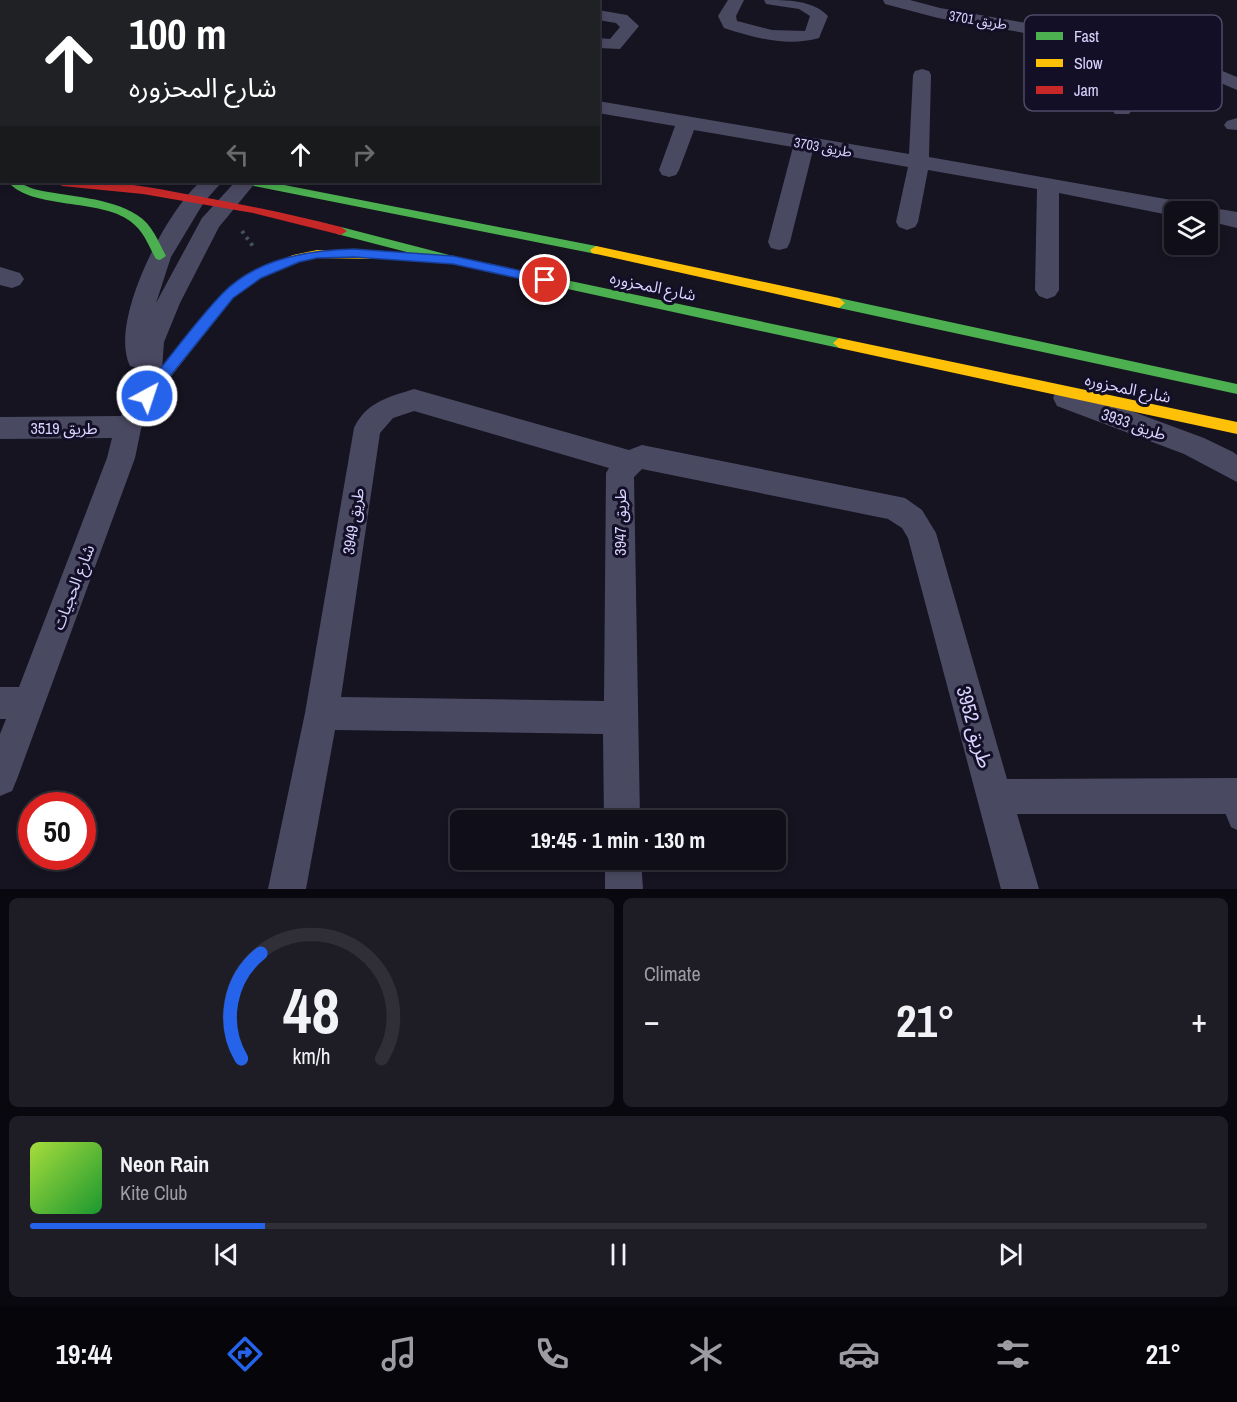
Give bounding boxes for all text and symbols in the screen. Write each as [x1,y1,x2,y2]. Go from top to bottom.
text: 100 m [129,6,227,62]
street label: طريق 3701 [947,7,1008,34]
legend [1024,15,1222,111]
icon: ahead [30,24,108,102]
text: Fast [1074,25,1099,47]
text: Slow [1074,52,1103,74]
text: شارع المحزوره [129,69,277,105]
text: Jam [1074,79,1099,101]
street label: طريق 3703 [792,133,854,162]
icon: left [221,138,254,171]
icon: ahead [284,138,317,171]
icon: right [347,138,380,171]
map controls [1164,201,1218,255]
button: layers [1164,201,1218,255]
pin [519,254,570,305]
icon: arrive [528,263,561,296]
street label: شارع المحزوره [608,266,698,308]
position arrow [115,364,179,428]
street label: شارع المحزوره [1083,368,1173,410]
street label: طريق 3933 [1099,403,1170,445]
street label: طريق 3519 [30,417,98,439]
street label: طريق 3949 [337,486,369,556]
street label: طريق 3947 [609,488,631,556]
street label: شارع الحجيات [47,541,101,634]
street label: طريق 3952 [950,683,1000,771]
speed limit sign: 50 [18,792,96,870]
text: 19:45 · 1 min · 130 m [531,825,705,855]
text: Climate [644,960,701,987]
text: 48 [283,968,340,1052]
text: 21° [896,990,955,1051]
text: − [644,998,660,1042]
text: + [1191,998,1207,1042]
text: km/h [292,1043,331,1072]
text: Neon Rain [120,1149,209,1179]
text: Kite Club [120,1179,187,1206]
icon: previous [210,1238,243,1271]
icon: pause [602,1238,635,1271]
icon: next [994,1238,1027,1271]
icon: directions [224,1333,266,1375]
icon: music [378,1333,420,1375]
icon: phone [531,1333,573,1375]
icon: climate [685,1333,727,1375]
icon: car [838,1333,880,1375]
icon: filters [992,1333,1034,1375]
text: 19:44 [56,1336,112,1372]
text: 21° [1146,1336,1181,1372]

